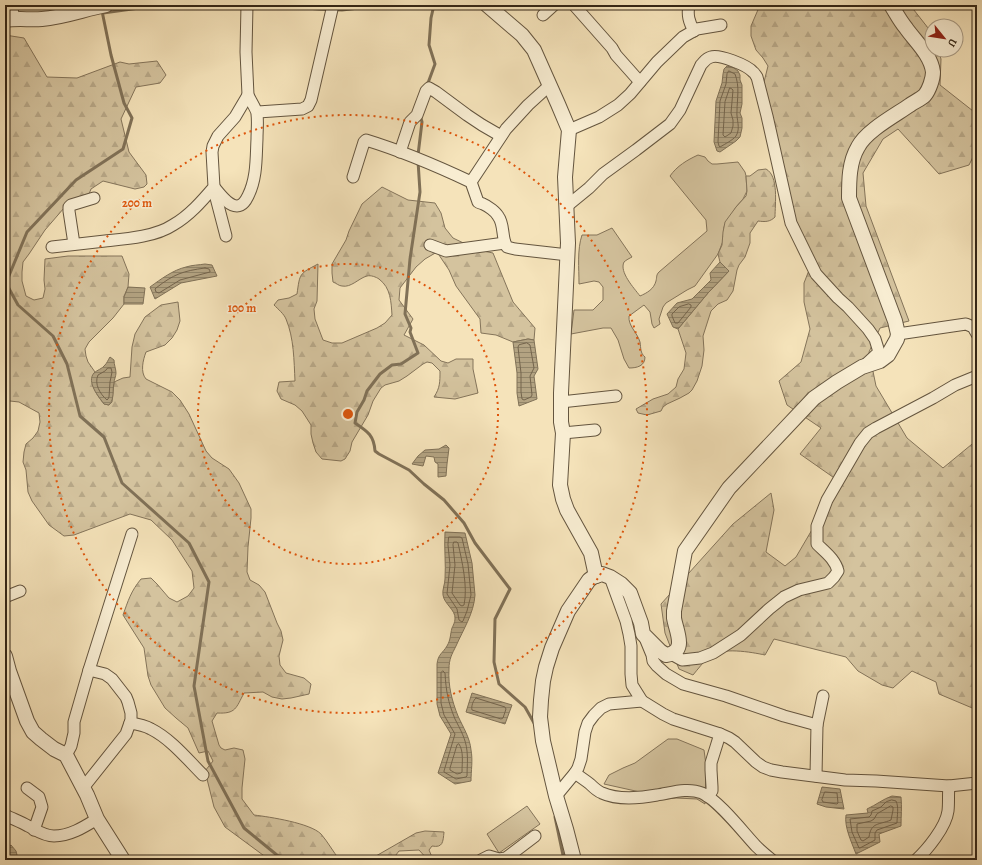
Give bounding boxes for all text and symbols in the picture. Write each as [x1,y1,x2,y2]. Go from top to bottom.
north arrow [924,18,964,58]
text: U [944,36,961,50]
text: 200 m [122,195,152,211]
text: 100 m [228,300,256,316]
centre of rings [341,407,355,421]

